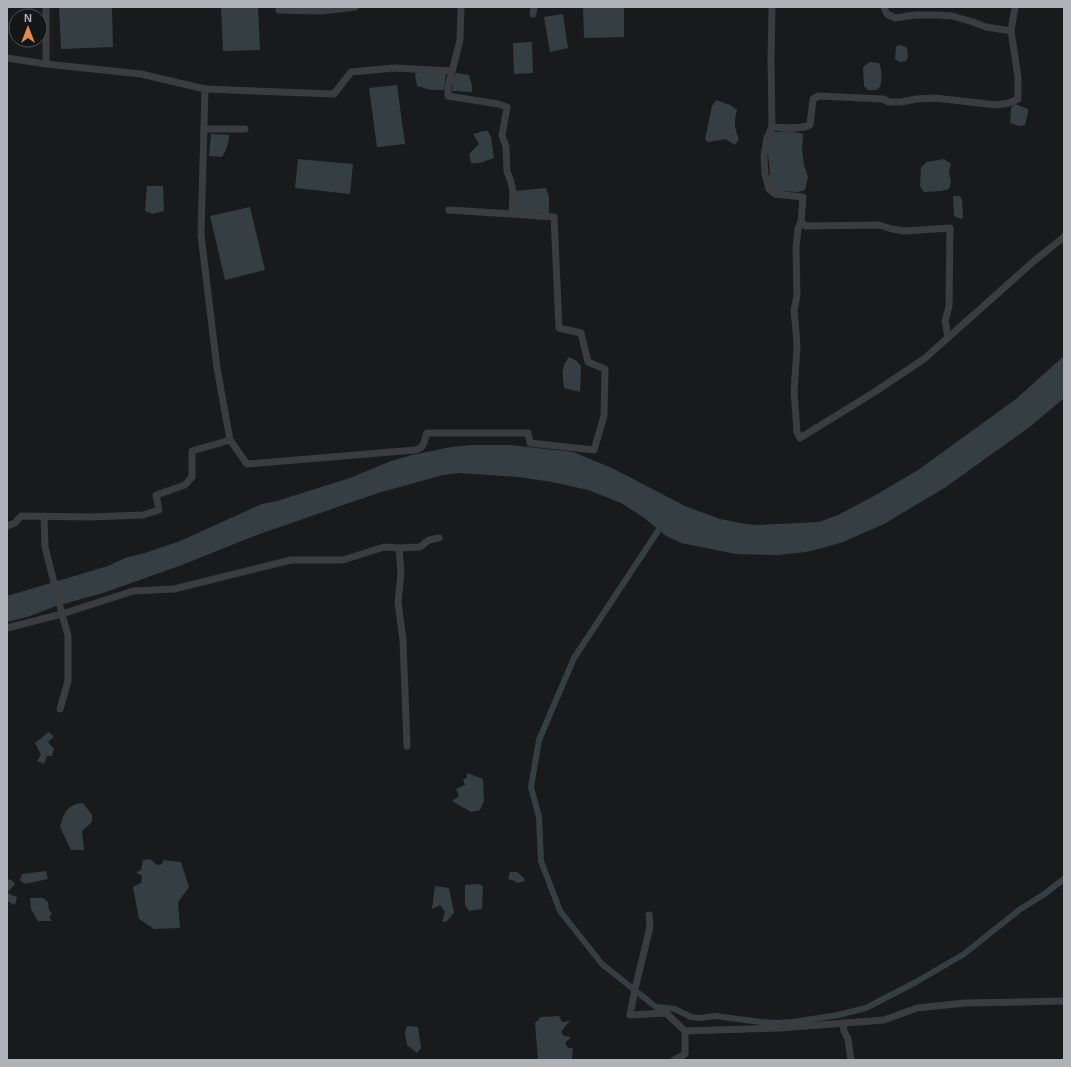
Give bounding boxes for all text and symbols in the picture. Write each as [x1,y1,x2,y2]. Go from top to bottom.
north arrow [8,8,48,48]
text: N [24,12,32,24]

